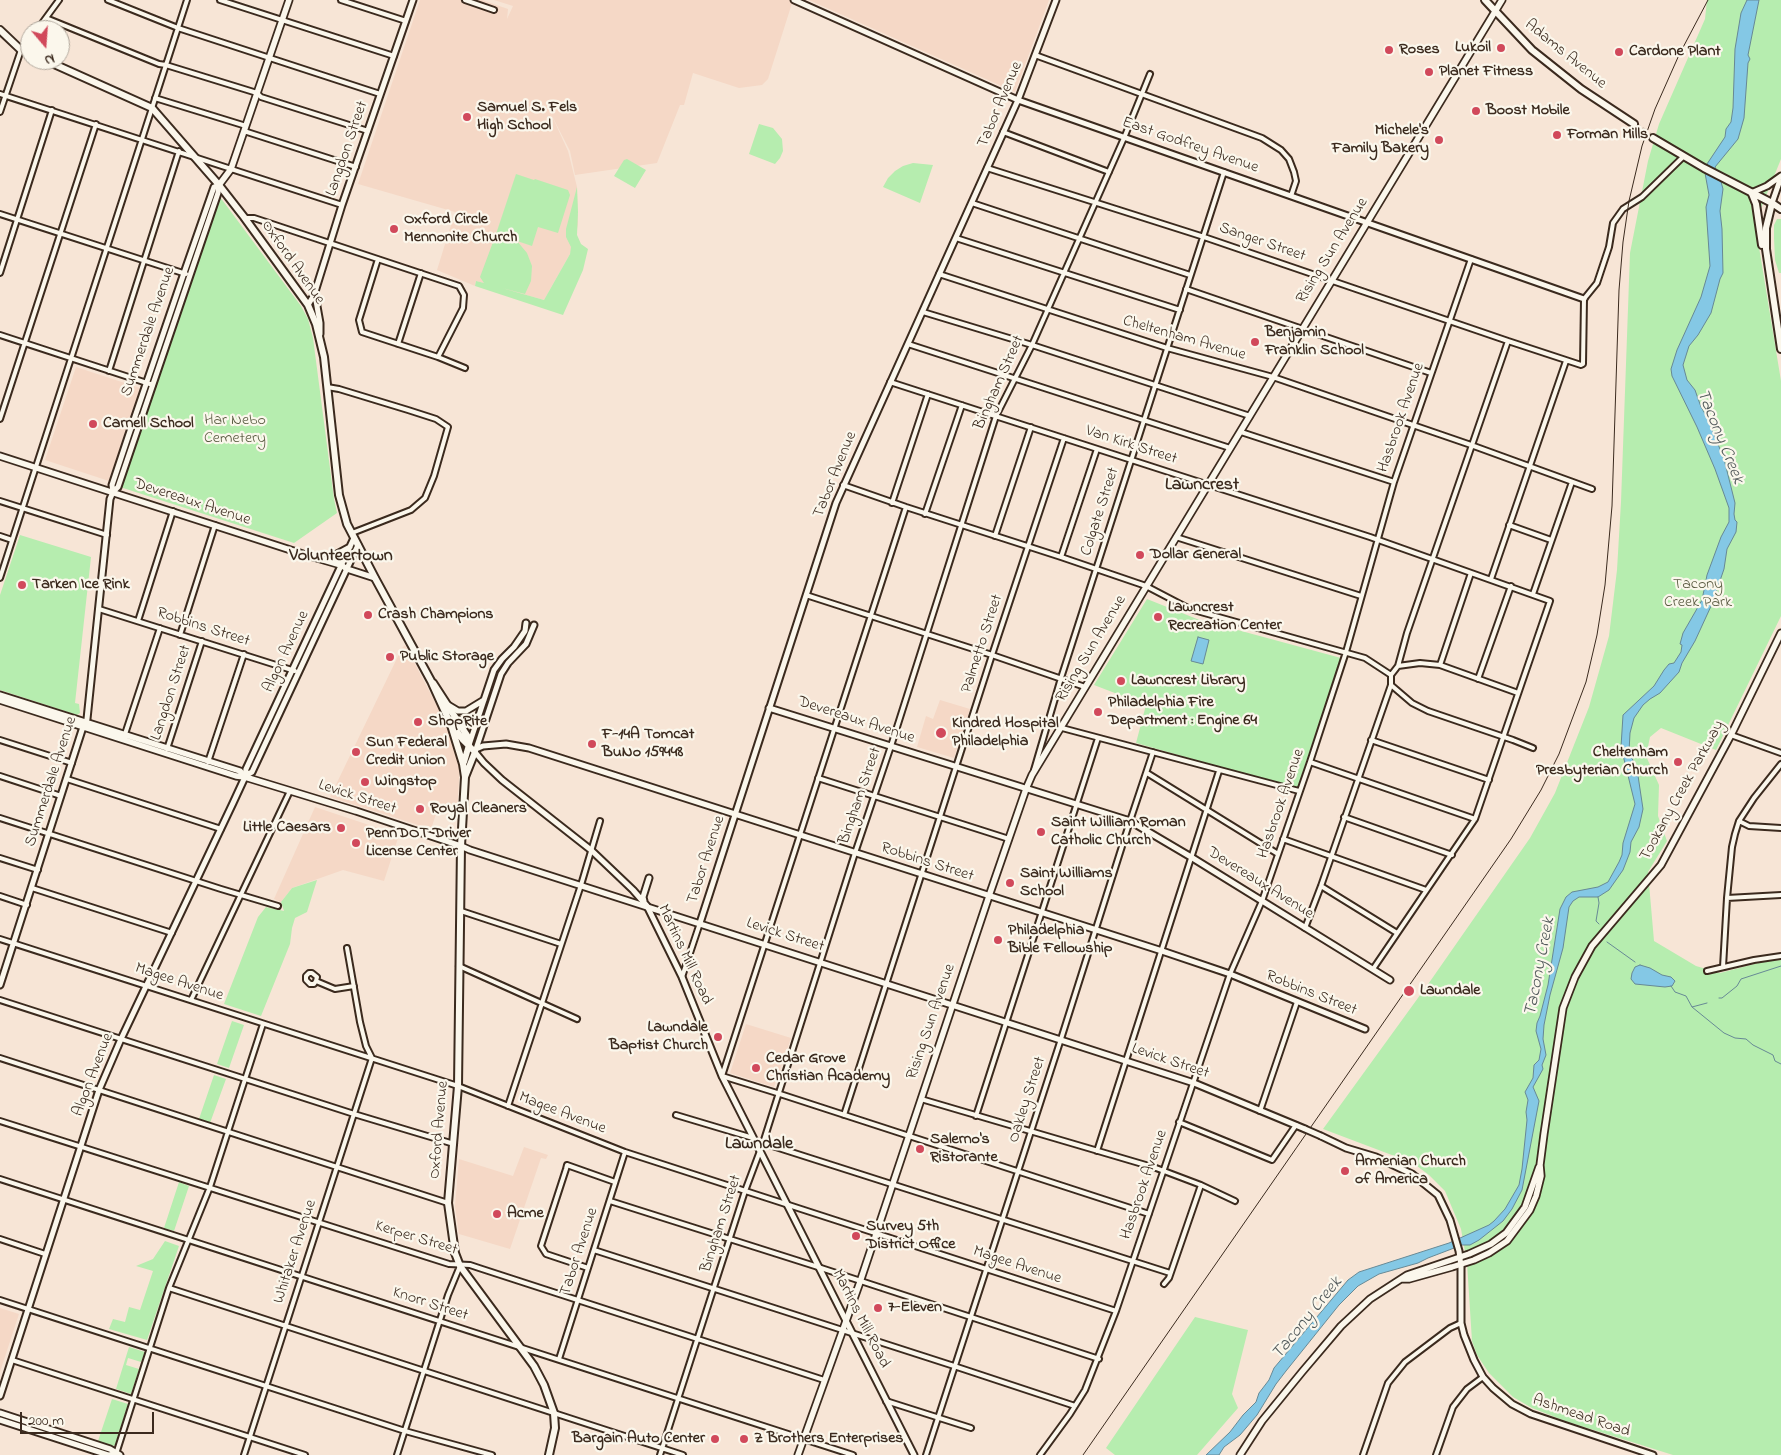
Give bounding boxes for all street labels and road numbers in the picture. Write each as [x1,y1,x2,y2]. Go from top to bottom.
street label: Adams Avenue [1520,16,1610,94]
street label: Tabor Avenue [974,59,1028,151]
street label: Langdon Street [323,99,373,199]
street label: East Godfrey Avenue [1119,114,1261,178]
street label: Rising Sun Avenue [1293,195,1373,307]
street label: Oxford Avenue [256,217,328,309]
street label: Sanger Street [1216,219,1308,267]
street label: Summerdale Avenue [118,265,180,399]
street label: Cheltenham Avenue [1120,312,1248,366]
street label: Bingham Street [971,333,1029,433]
street label: Hasbrook Avenue [1374,361,1430,475]
street label: Van Kirk Street [1083,422,1179,470]
street label: Tabor Avenue [810,429,862,521]
street label: Colgate Street [1078,465,1124,559]
street label: Devereaux Avenue [131,475,253,531]
street label: Palmetto Street [958,592,1008,696]
street label: Rising Sun Avenue [1053,592,1131,706]
street label: Robbins Street [154,604,252,652]
street label: Algon Avenue [260,608,314,696]
street label: Langdon Street [148,643,196,743]
street label: Devereaux Avenue [795,693,917,749]
street label: Summerdale Avenue [22,715,82,849]
street label: Tookany Creek Parkway [1637,718,1729,864]
street label: Bingham Street [835,745,887,847]
street label: Hasbrook Avenue [1254,747,1310,861]
street label: Levick Street [316,776,398,820]
street label: Tabor Avenue [684,814,730,906]
street label: Robbins Street [878,839,976,887]
street label: Devereaux Avenue [1203,844,1317,924]
street label: Martins Mill Road [652,902,716,1008]
street label: Levick Street [744,914,826,958]
street label: Magee Avenue [132,960,226,1006]
street label: Rising Sun Avenue [903,962,961,1082]
street label: Robbins Street [1263,967,1359,1021]
street label: Algon Avenue [69,1031,119,1119]
street label: Levick Street [1129,1040,1211,1084]
street label: Oakley Street [1005,1055,1051,1145]
street label: Oxford Avenue [426,1080,454,1180]
street label: Magee Avenue [516,1089,608,1139]
street label: Hasbrook Avenue [1117,1128,1173,1242]
street label: Bingham Street [697,1173,747,1275]
street label: Whitaker Avenue [270,1198,322,1306]
street label: Tabor Avenue [557,1206,603,1298]
street label: Kerper Street [373,1217,459,1261]
street label: Magee Avenue [970,1243,1064,1289]
street label: Martins Mill Road [827,1266,893,1372]
street label: Knorr Street [390,1284,470,1326]
street label: Ashmead Road [1530,1391,1632,1443]

